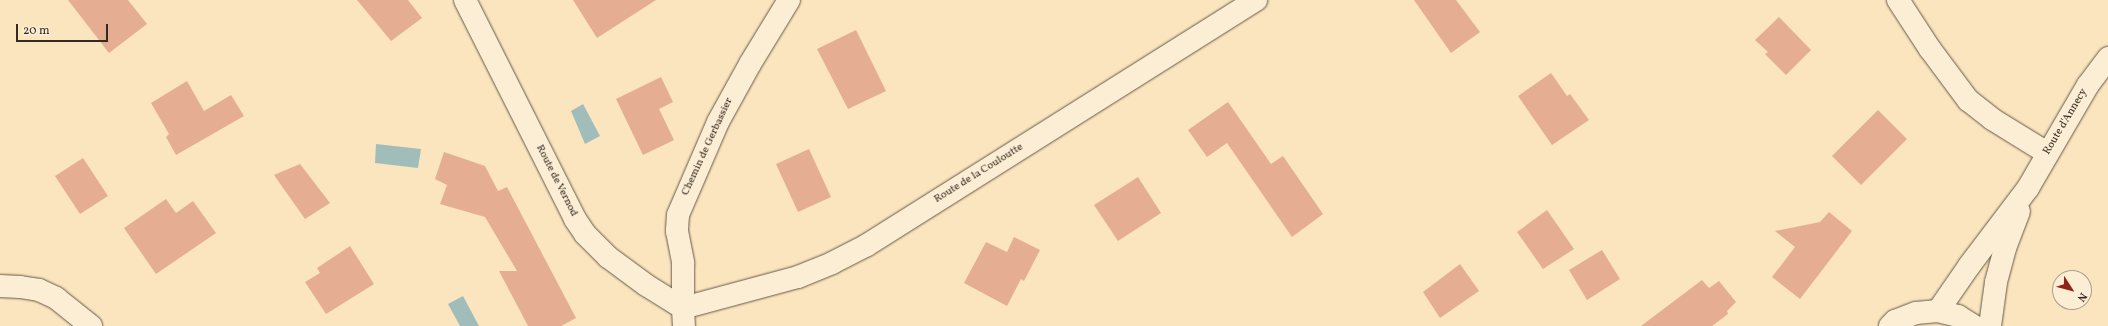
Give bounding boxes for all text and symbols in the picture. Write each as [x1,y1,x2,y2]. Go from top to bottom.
scale bar [18,16,110,42]
text: 20 m [23,23,50,39]
street label: Route d'Annecy [2041,87,2091,157]
street label: Chemin de Gerbassier [680,96,736,198]
street label: Route de la Couloutte [932,141,1026,207]
street label: Route de Vernod [532,143,580,219]
north arrow [2052,270,2092,310]
text: N [2073,289,2090,304]

